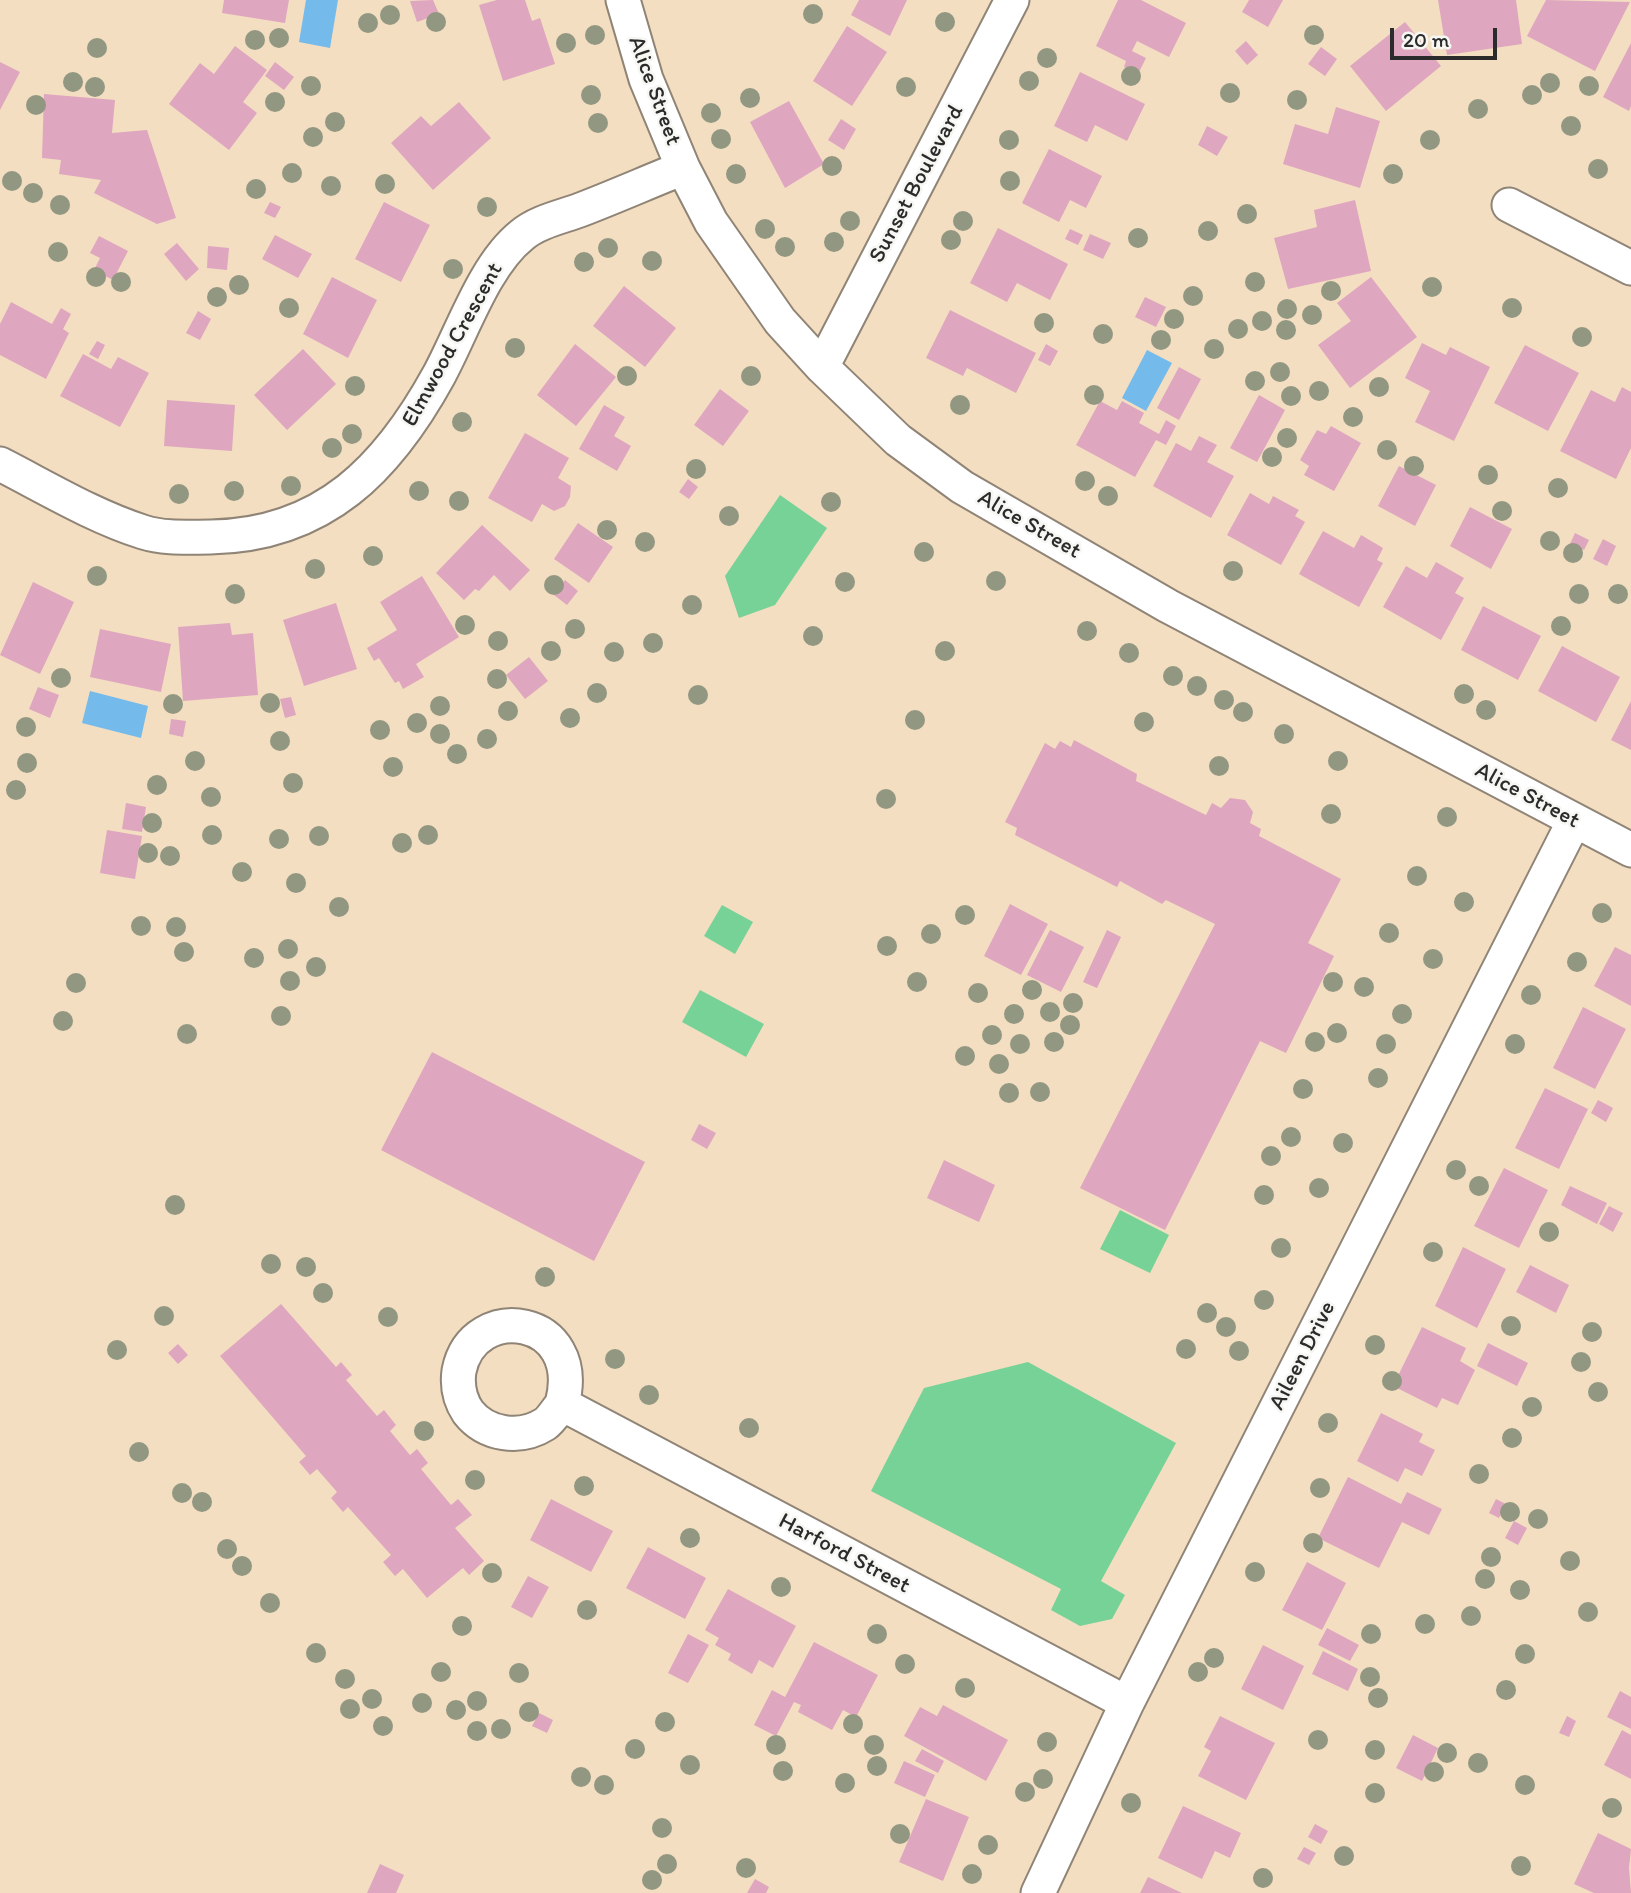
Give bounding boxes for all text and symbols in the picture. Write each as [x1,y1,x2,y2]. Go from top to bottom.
scale bar [1393,14,1500,58]
text: 20 m [1403,27,1449,52]
street label: Alice Street [621,32,687,150]
street label: Sunset Boulevard [864,100,970,268]
street label: Elmwood Crescent [397,258,509,432]
street label: Alice Street [973,484,1085,566]
street label: Alice Street [1470,757,1584,835]
street label: Aileen Drive [1264,1297,1342,1415]
street label: Harford Street [773,1508,915,1600]

